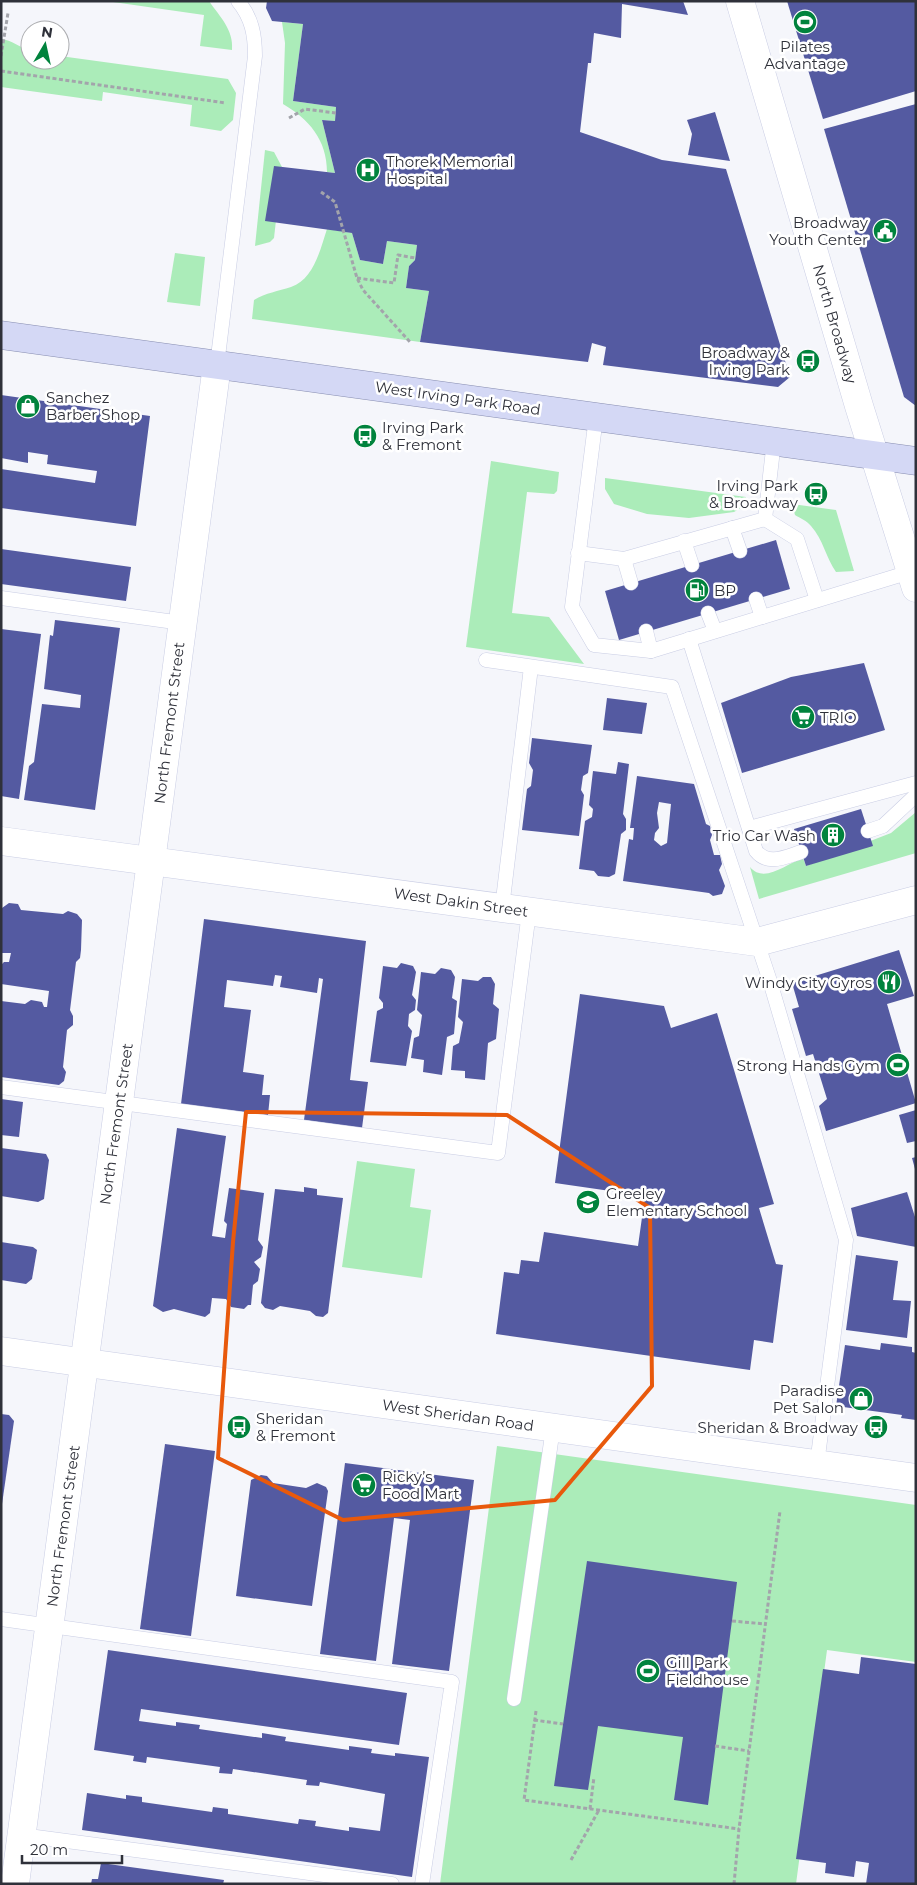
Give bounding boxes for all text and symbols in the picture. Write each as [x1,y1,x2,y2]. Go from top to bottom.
sports icon: Pilates Advantage [792,9,818,35]
north arrow [20,20,70,70]
text: N [40,22,54,42]
place label: Pilates Advantage [764,37,846,73]
place label: Thorek Memorial Hospital [386,152,513,188]
hospital icon: Thorek Memorial Hospital [355,157,381,183]
place label: Broadway Youth Center [769,213,869,249]
public building icon: Broadway Youth Center [872,218,898,244]
street label: North Broadway [809,262,861,387]
place label: Broadway & Irving Park [701,343,790,379]
bus stop icon: Broadway & Irving Park [795,348,821,374]
street label: West Irving Park Road [374,377,542,419]
place label: Sanchez Barber Shop [46,388,140,424]
shop icon: Sanchez Barber Shop [15,393,41,419]
place label: Irving Park & Fremont [382,418,464,454]
bus stop icon: Irving Park & Fremont [352,423,378,449]
place label: Irving Park & Broadway [709,476,799,512]
bus stop icon: Irving Park & Broadway [803,481,829,507]
fuel station icon: BP [684,577,710,603]
place label: BP [714,581,736,600]
street label: North Fremont Street [150,641,188,805]
supermarket icon: TRIO [790,704,816,730]
place label: TRIO [820,708,857,727]
building icon: Trio Car Wash [820,822,846,848]
place label: Trio Car Wash [713,826,816,845]
street label: West Dakin Street [392,883,530,921]
restaurant icon: Windy City Gyros [876,969,902,995]
place label: Windy City Gyros [745,973,872,992]
street label: North Fremont Street [95,1042,137,1206]
sports icon: Strong Hands Gym [885,1052,911,1078]
place label: Strong Hands Gym [737,1056,880,1075]
place label: Greeley Elementary School [606,1184,747,1220]
school or university icon: Greeley Elementary School [575,1189,601,1215]
place label: Paradise Pet Salon [773,1381,844,1417]
shop icon: Paradise Pet Salon [848,1386,874,1412]
street label: West Sheridan Road [381,1395,535,1435]
place label: Sheridan & Fremont [256,1409,336,1445]
bus stop icon: Sheridan & Fremont [226,1414,252,1440]
bus stop icon: Sheridan & Broadway [863,1414,889,1440]
place label: Sheridan & Broadway [697,1418,859,1437]
street label: North Fremont Street [42,1444,84,1608]
place label: Ricky’s Food Mart [382,1467,460,1503]
supermarket icon: Ricky’s Food Mart [351,1472,377,1498]
place label: Gill Park Fieldhouse [666,1653,749,1689]
sports icon: Gill Park Fieldhouse [635,1658,661,1684]
scale bar [22,1832,122,1864]
text: 20 m [30,1840,68,1859]

